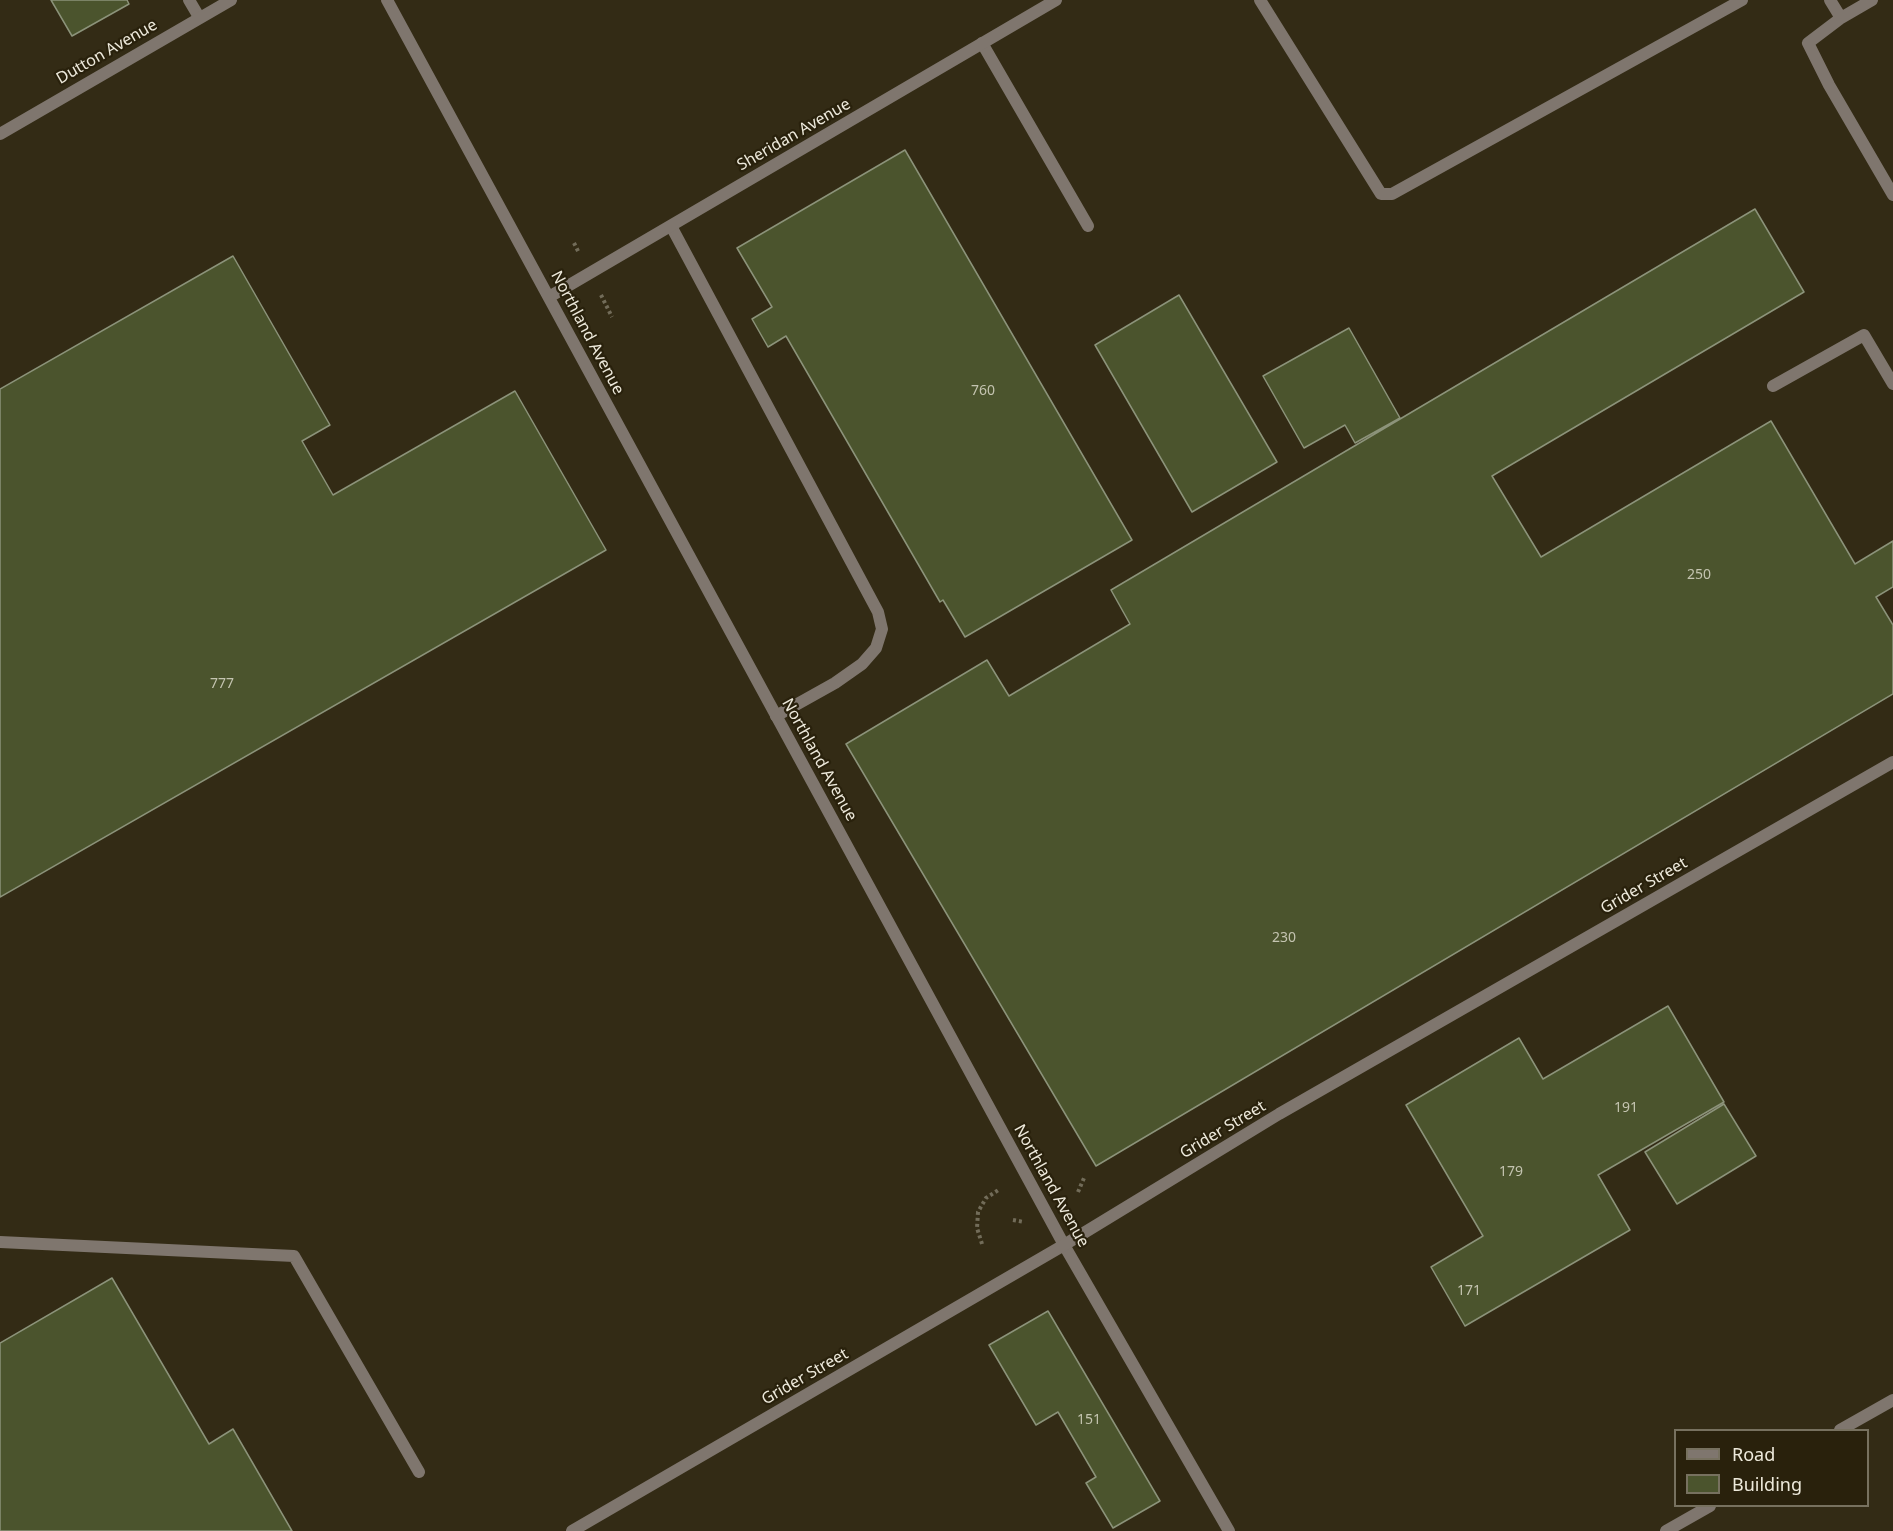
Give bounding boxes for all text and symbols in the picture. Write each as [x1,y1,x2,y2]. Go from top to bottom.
street label: Dutton Avenue [53,15,161,89]
street label: Sheridan Avenue [734,95,854,175]
street label: Northland Avenue [546,268,628,398]
house number: 760 [971,383,995,399]
house number: 250 [1687,567,1711,583]
house number: 777 [210,676,234,692]
street label: Northland Avenue [777,695,861,825]
street label: Grider Street [1597,854,1691,918]
house number: 230 [1272,930,1296,946]
street label: Grider Street [1177,1097,1269,1163]
house number: 191 [1614,1100,1638,1116]
street label: Northland Avenue [1009,1121,1093,1251]
house number: 179 [1499,1164,1523,1180]
house number: 171 [1457,1283,1481,1299]
street label: Grider Street [758,1345,852,1409]
house number: 151 [1077,1412,1101,1428]
legend [1674,1429,1869,1507]
text: Road [1732,1442,1775,1466]
text: Building [1732,1472,1802,1496]

